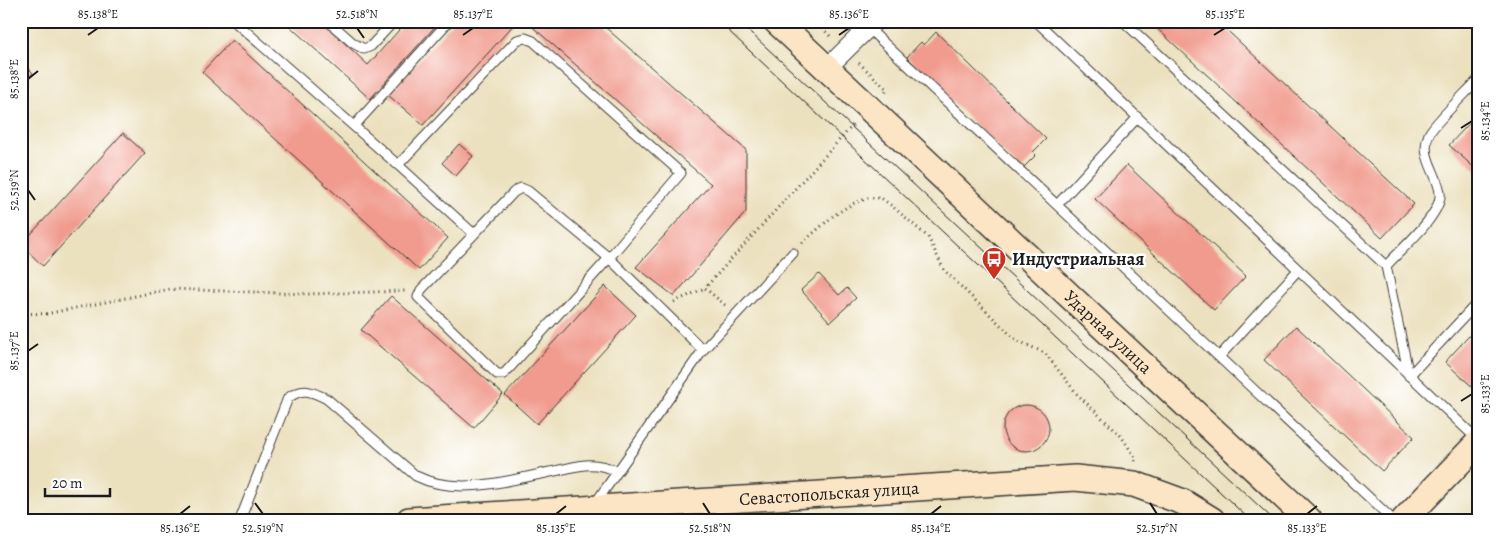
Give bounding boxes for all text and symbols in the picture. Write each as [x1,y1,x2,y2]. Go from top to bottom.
text: 85.138°E [78,6,118,22]
text: 52.518°N [336,6,378,22]
text: 85.137°E [453,6,493,22]
text: 85.136°E [829,6,869,22]
text: 85.135°E [1205,6,1245,22]
text: 85.138°E [6,59,22,99]
text: 85.134°E [1477,101,1493,141]
text: 52.519°N [6,169,22,211]
bus stop icon: Индустриальная [981,246,1007,280]
place label: Индустриальная [1012,247,1144,271]
street label: Ударная улица [1059,285,1158,380]
text: 85.137°E [6,331,22,371]
text: 85.133°E [1477,374,1493,414]
scale bar [45,466,110,498]
text: 20 m [52,473,83,493]
street label: Севастопольская улица [738,476,921,511]
text: 85.136°E [160,520,200,536]
text: 52.519°N [242,520,284,536]
text: 85.135°E [536,520,576,536]
text: 52.518°N [689,520,731,536]
text: 85.134°E [911,520,951,536]
text: 52.517°N [1136,520,1178,536]
text: 85.133°E [1287,520,1327,536]

